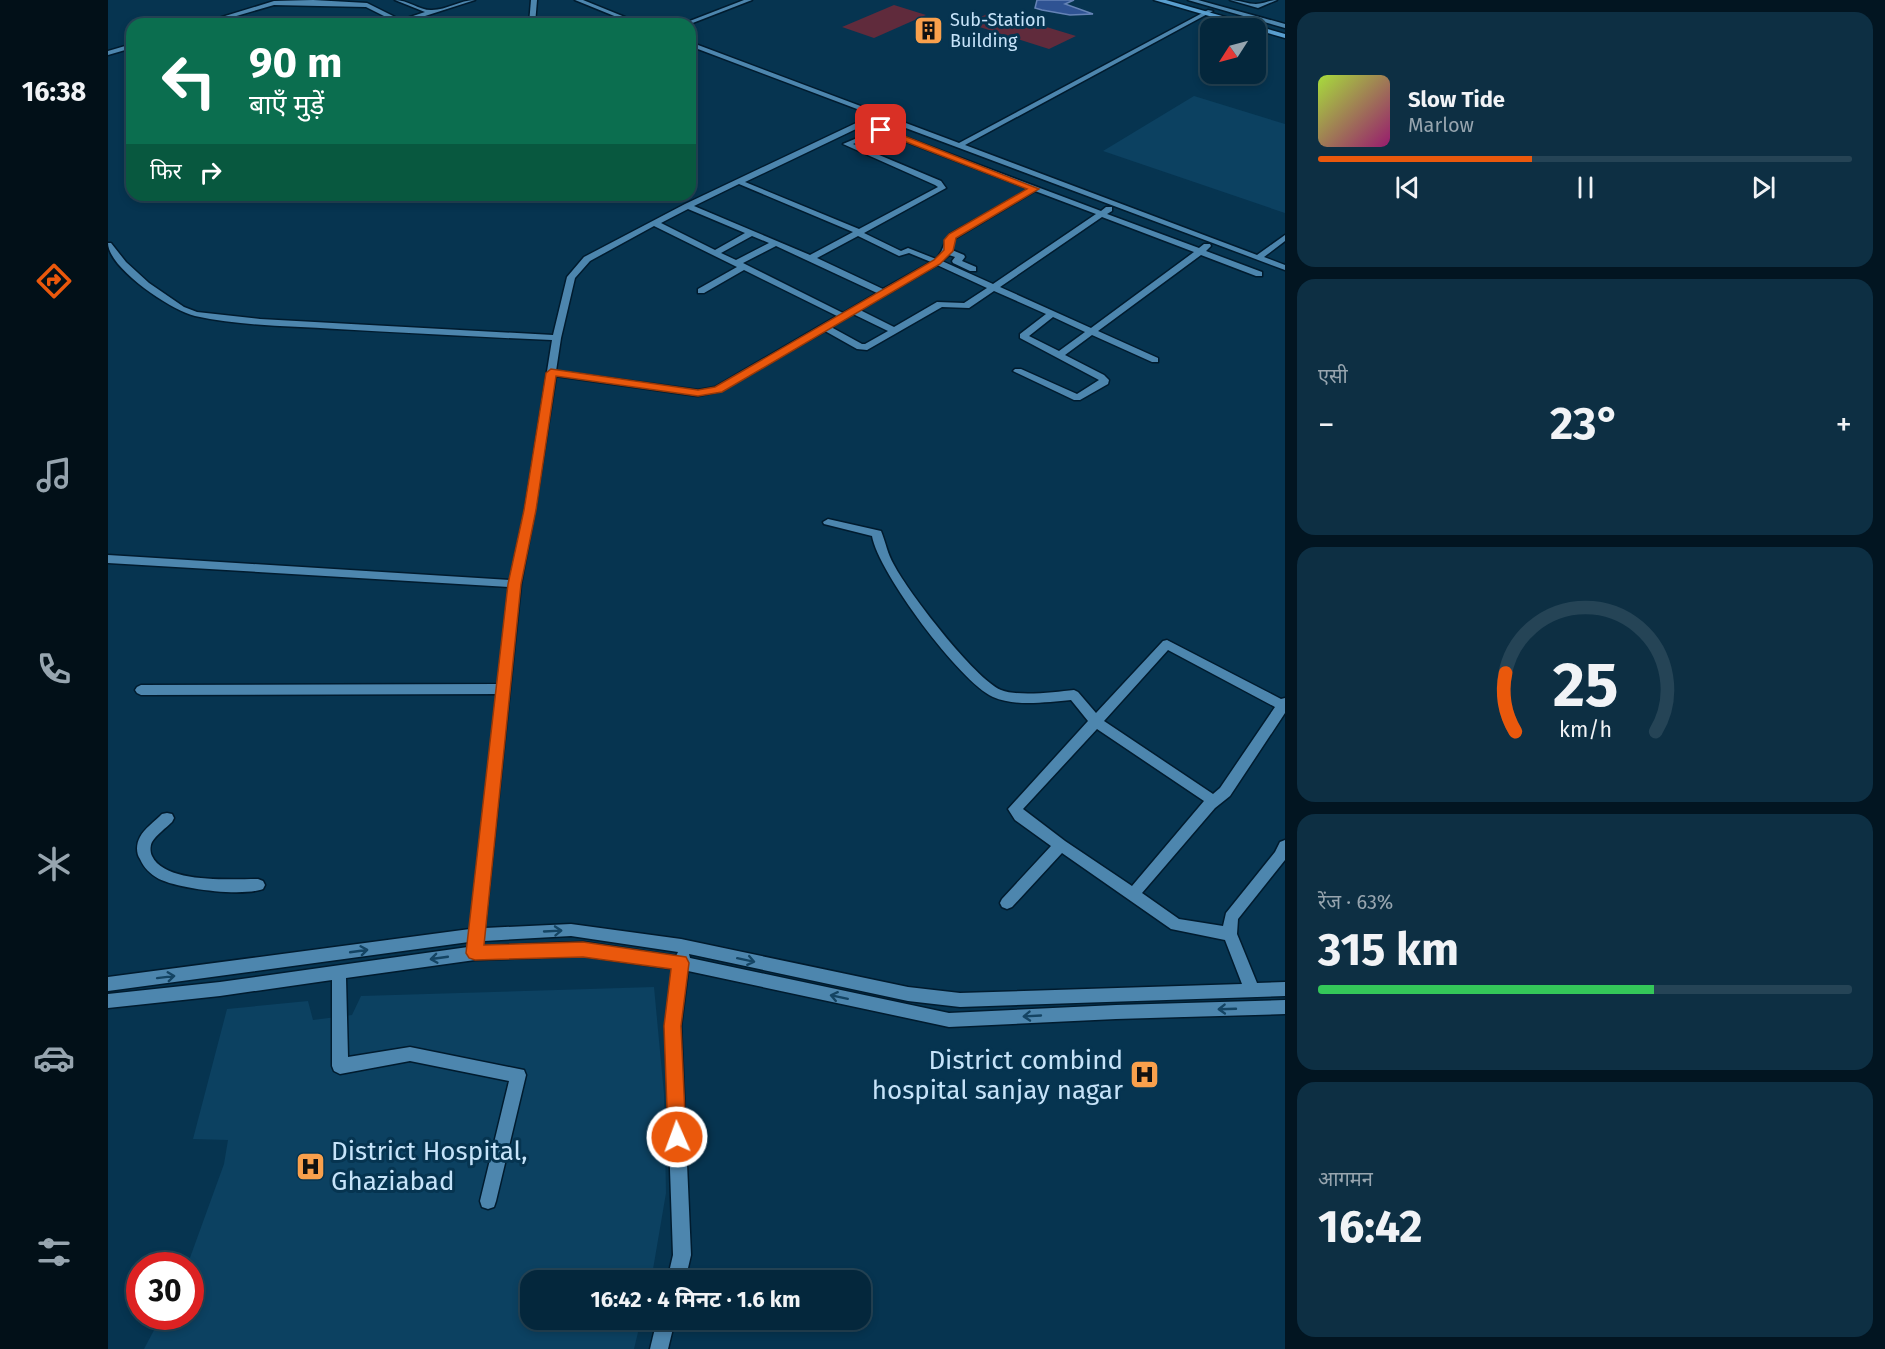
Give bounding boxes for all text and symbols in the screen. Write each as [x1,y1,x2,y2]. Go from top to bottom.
place label: Sub-Station Building [950,9,1046,52]
building icon: Sub-Station Building [913,14,945,46]
north arrow [1200,18,1266,84]
map controls [1200,18,1266,84]
text: 90 m [249,38,343,88]
icon: left [150,42,228,120]
text: 16:38 [22,76,86,108]
text: Slow Tide [1408,86,1505,113]
text: बाएँ मुड़ें [249,89,324,121]
pin [855,104,906,155]
icon: arrive [864,113,897,146]
text: Marlow [1408,113,1474,137]
icon: right [194,156,227,189]
text: फिर [150,158,182,185]
icon: previous [1391,171,1424,204]
icon: pause [1569,171,1602,204]
icon: next [1747,171,1780,204]
icon: directions [33,260,75,302]
text: एसी [1318,364,1348,388]
text: 23° [1550,397,1620,451]
text: − [1318,405,1335,445]
text: + [1836,405,1852,445]
icon: music [33,454,75,496]
icon: phone [33,648,75,690]
text: 25 [1552,648,1618,723]
text: km/h [1558,717,1612,743]
icon: climate [33,843,75,885]
text: रेंज · 63% [1318,890,1393,914]
text: 315 km [1318,923,1459,977]
one-way arrow [543,926,563,937]
one-way arrow [349,945,369,956]
one-way arrow [430,952,450,963]
one-way arrow [736,954,755,966]
one-way arrow [156,971,176,982]
one-way arrow [830,991,850,1002]
one-way arrow [1217,1003,1237,1014]
one-way arrow [1022,1011,1042,1022]
icon: car [33,1037,75,1079]
place label: District combind hospital sanjay nagar [872,1045,1123,1106]
hospital icon: District combind hospital sanjay nagar [1128,1059,1160,1091]
position arrow [645,1105,709,1169]
place label: District Hospital, Ghaziabad [331,1136,528,1197]
hospital icon: District Hospital, Ghaziabad [294,1150,326,1182]
text: आगमन [1318,1167,1373,1191]
text: 16:42 [1318,1200,1423,1254]
icon: filters [33,1231,75,1273]
speed limit sign: 30 [126,1252,204,1330]
text: 16:42 · 4 मिनट · 1.6 km [590,1286,801,1313]

